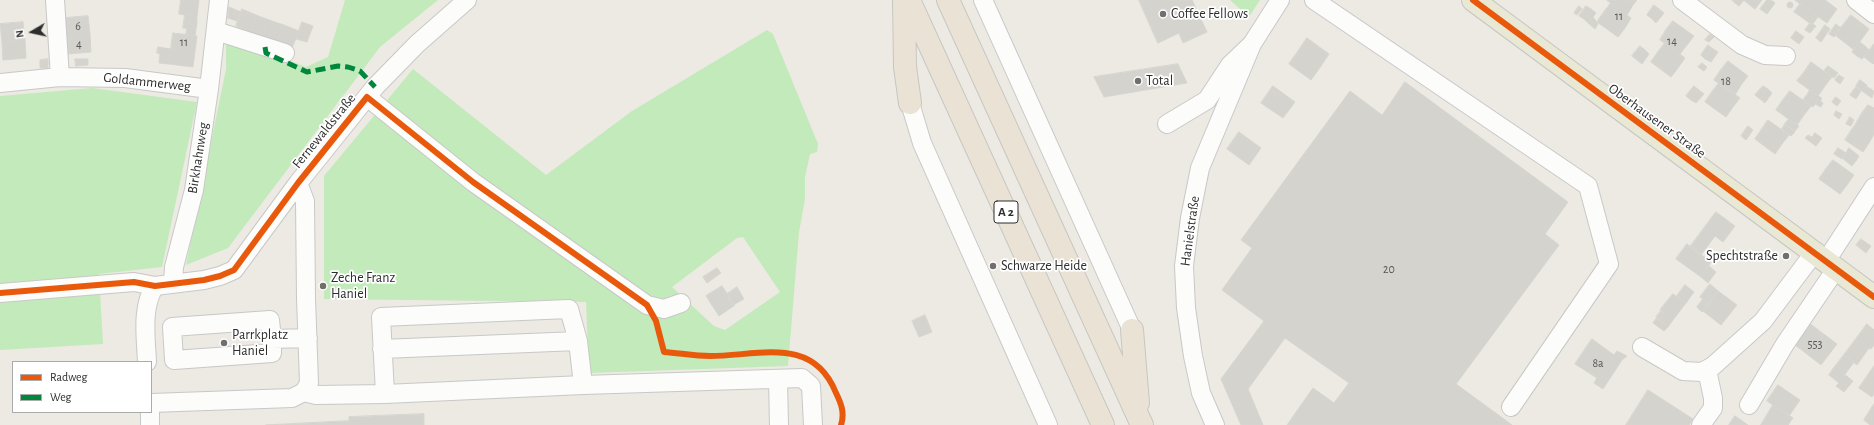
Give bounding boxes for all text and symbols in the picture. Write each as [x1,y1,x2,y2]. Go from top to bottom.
place label: Coffee Fellows [1171,6,1248,22]
marker: Coffee Fellows [1158,9,1168,19]
house number: 11 [1615,9,1623,23]
north arrow [12,12,52,52]
house number: 6 [75,19,81,33]
text: N [14,29,26,39]
house number: 14 [1667,34,1677,48]
house number: 11 [180,35,188,49]
house number: 4 [76,37,82,51]
street label: Goldammerweg [102,69,192,95]
place label: Total [1146,73,1173,89]
house number: 18 [1721,74,1731,88]
marker: Total [1133,76,1143,86]
street label: Oberhausener Straße [1605,80,1709,162]
street label: Fernewaldstraße [289,90,359,172]
street label: Birkhahnweg [184,121,212,195]
street label: Hanielstraße [1177,195,1203,267]
road number: A 2 [994,201,1018,223]
place label: Spechtstraße [1706,248,1778,264]
marker: Spechtstraße [1781,251,1791,261]
place label: Schwarze Heide [1001,258,1087,274]
marker: Schwarze Heide [988,261,998,271]
house number: 20 [1383,262,1395,276]
place label: Zeche Franz Haniel [331,270,395,302]
marker: Zeche Franz Haniel [318,281,328,291]
place label: Parrkplatz Haniel [232,327,288,360]
house number: 553 [1808,337,1822,351]
marker: Parrkplatz Haniel [219,338,229,348]
house number: 8a [1592,356,1604,370]
legend [12,361,152,413]
text: Radweg [50,371,87,383]
text: Weg [50,391,71,403]

